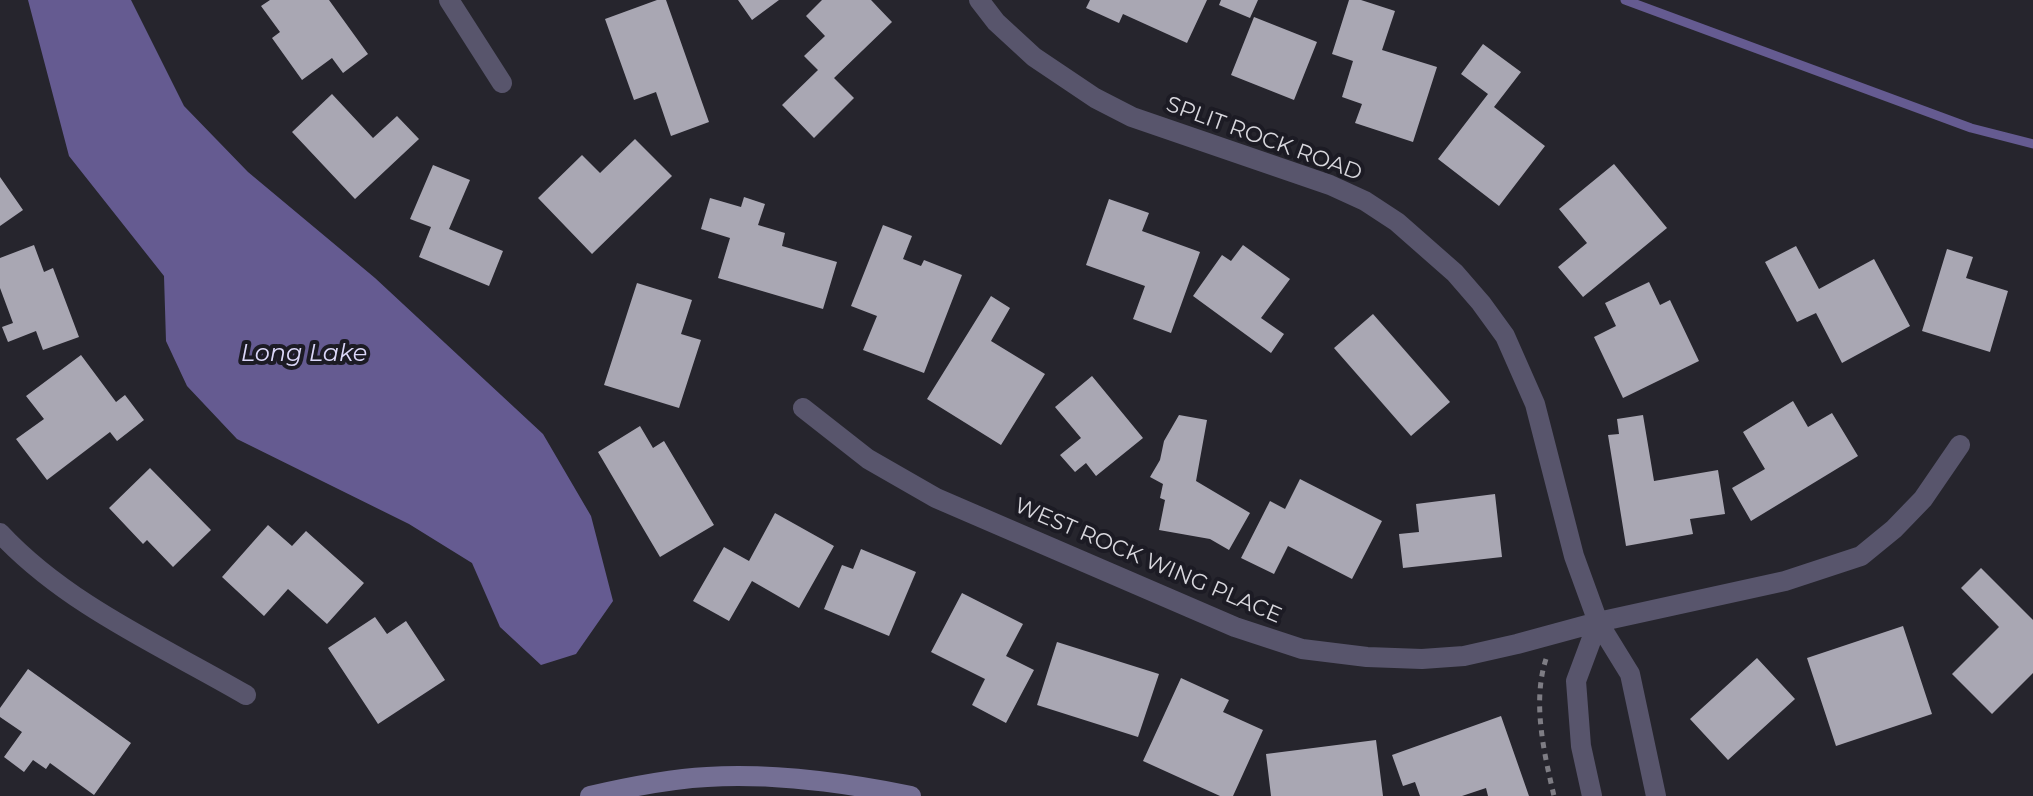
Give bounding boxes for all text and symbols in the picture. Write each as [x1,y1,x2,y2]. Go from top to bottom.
street label: SPLIT ROCK ROAD [1162,91,1366,187]
water label: Long Lake [241,340,367,368]
street label: WEST ROCK WING PLACE [1010,493,1286,629]

